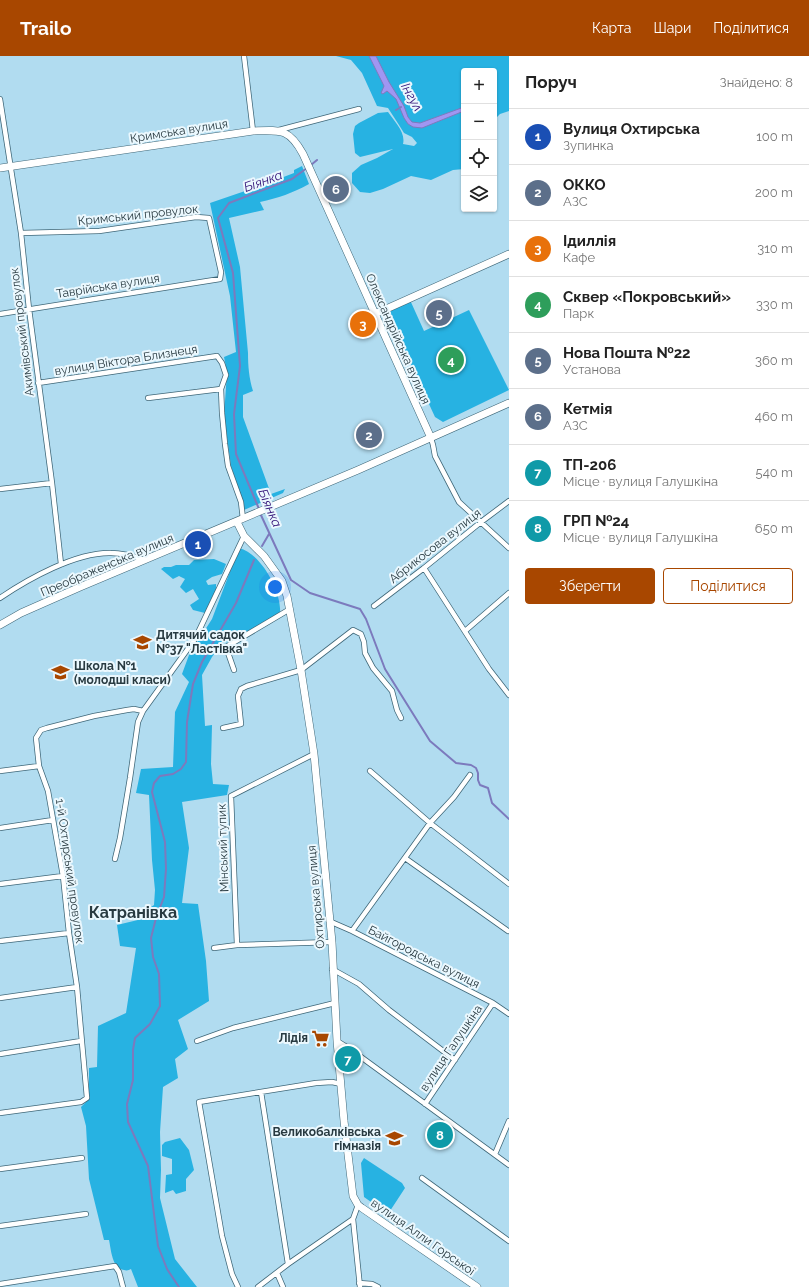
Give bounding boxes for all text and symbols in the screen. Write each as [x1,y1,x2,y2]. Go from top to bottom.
text: Trailo [20,17,71,39]
text: Карта [592,20,631,36]
text: Шари [653,20,691,36]
text: Поділитися [713,20,789,36]
map controls [461,68,497,212]
button: + [461,68,497,104]
text: Поруч [525,72,577,92]
text: Знайдено: 8 [720,75,793,90]
water label: Інгул [398,80,426,114]
button: − [461,104,497,140]
street label: Кримська вулиця [129,116,229,146]
text: Вулиця Охтирська [563,120,700,138]
text: 1 [535,129,541,144]
text: 100 m [756,129,793,144]
text: Зупинка [563,138,614,153]
button: locate [461,140,497,176]
water label: Біянка [242,167,285,195]
pin: 6 [323,174,349,204]
button: layers [461,176,497,212]
text: ОККО [563,176,606,194]
text: 2 [534,185,542,200]
text: 200 m [755,185,793,200]
text: АЗС [563,194,588,209]
street label: Кримський провулок [77,202,199,228]
text: Ідиллія [563,232,616,250]
text: 3 [534,241,542,256]
text: 310 m [757,241,793,256]
text: Кафе [563,250,595,265]
street label: Акимівський провулок [7,267,37,397]
street label: Таврійська вулиця [55,271,161,301]
street label: Олександрійська вулиця [363,272,433,406]
text: Сквер «Покровський» [563,288,731,306]
text: 4 [534,297,542,312]
text: 330 m [756,297,793,312]
pin: 5 [426,298,452,328]
text: Парк [563,306,594,321]
pin: 3 [350,309,376,339]
street label: вулиця Віктора Близнеця [54,342,198,378]
text: Нова Пошта №22 [563,344,691,362]
pin: 4 [438,345,464,375]
text: 5 [534,353,542,368]
text: 360 m [755,353,793,368]
text: Установа [563,362,621,377]
text: Кетмія [563,400,612,418]
text: 6 [534,409,542,424]
text: 460 m [755,409,793,424]
text: АЗС [563,418,588,433]
pin: 2 [356,420,382,450]
text: ТП-206 [563,456,616,474]
text: 7 [534,465,542,480]
text: 540 m [756,465,793,480]
text: Місце · вулиця Галушкіна [563,474,718,489]
water label: Біянка [255,487,285,530]
street label: Абрикосова вулиця [386,506,484,586]
text: ГРП №24 [563,512,629,530]
text: 8 [534,521,542,536]
text: 650 m [755,521,793,536]
pin: 1 [185,529,211,559]
text: Місце · вулиця Галушкіна [563,530,718,545]
street label: Преображенська вулиця [38,531,176,599]
button: Зберегти [525,568,655,604]
button: Поділитися [663,568,793,604]
your location [265,577,285,597]
place label: Дитячий садок №37 "Ластівка" [156,628,247,656]
school or university icon: Дитячий садок №37 "Ластівка" [133,632,153,652]
place label: Школа №1 (молодші класи) [74,659,171,687]
school or university icon: Школа №1 (молодші класи) [51,663,71,683]
street label: 1-й Охтирський провулок [53,798,87,944]
street label: Мінський тупик [214,804,232,892]
street label: Охтирська вулиця [305,845,327,949]
district label: Катранівка [89,903,177,922]
street label: Байгородська вулиця [366,923,482,991]
street label: вулиця Галушкіна [417,1002,485,1094]
supermarket icon: Лідія [311,1028,331,1048]
place label: Лідія [279,1031,308,1045]
pin: 7 [335,1044,361,1074]
pin: 8 [427,1120,453,1150]
place label: Великобалківська гімназія [272,1125,381,1153]
school or university icon: Великобалківська гімназія [384,1129,404,1149]
street label: вулиця Алли Горської [368,1196,478,1278]

